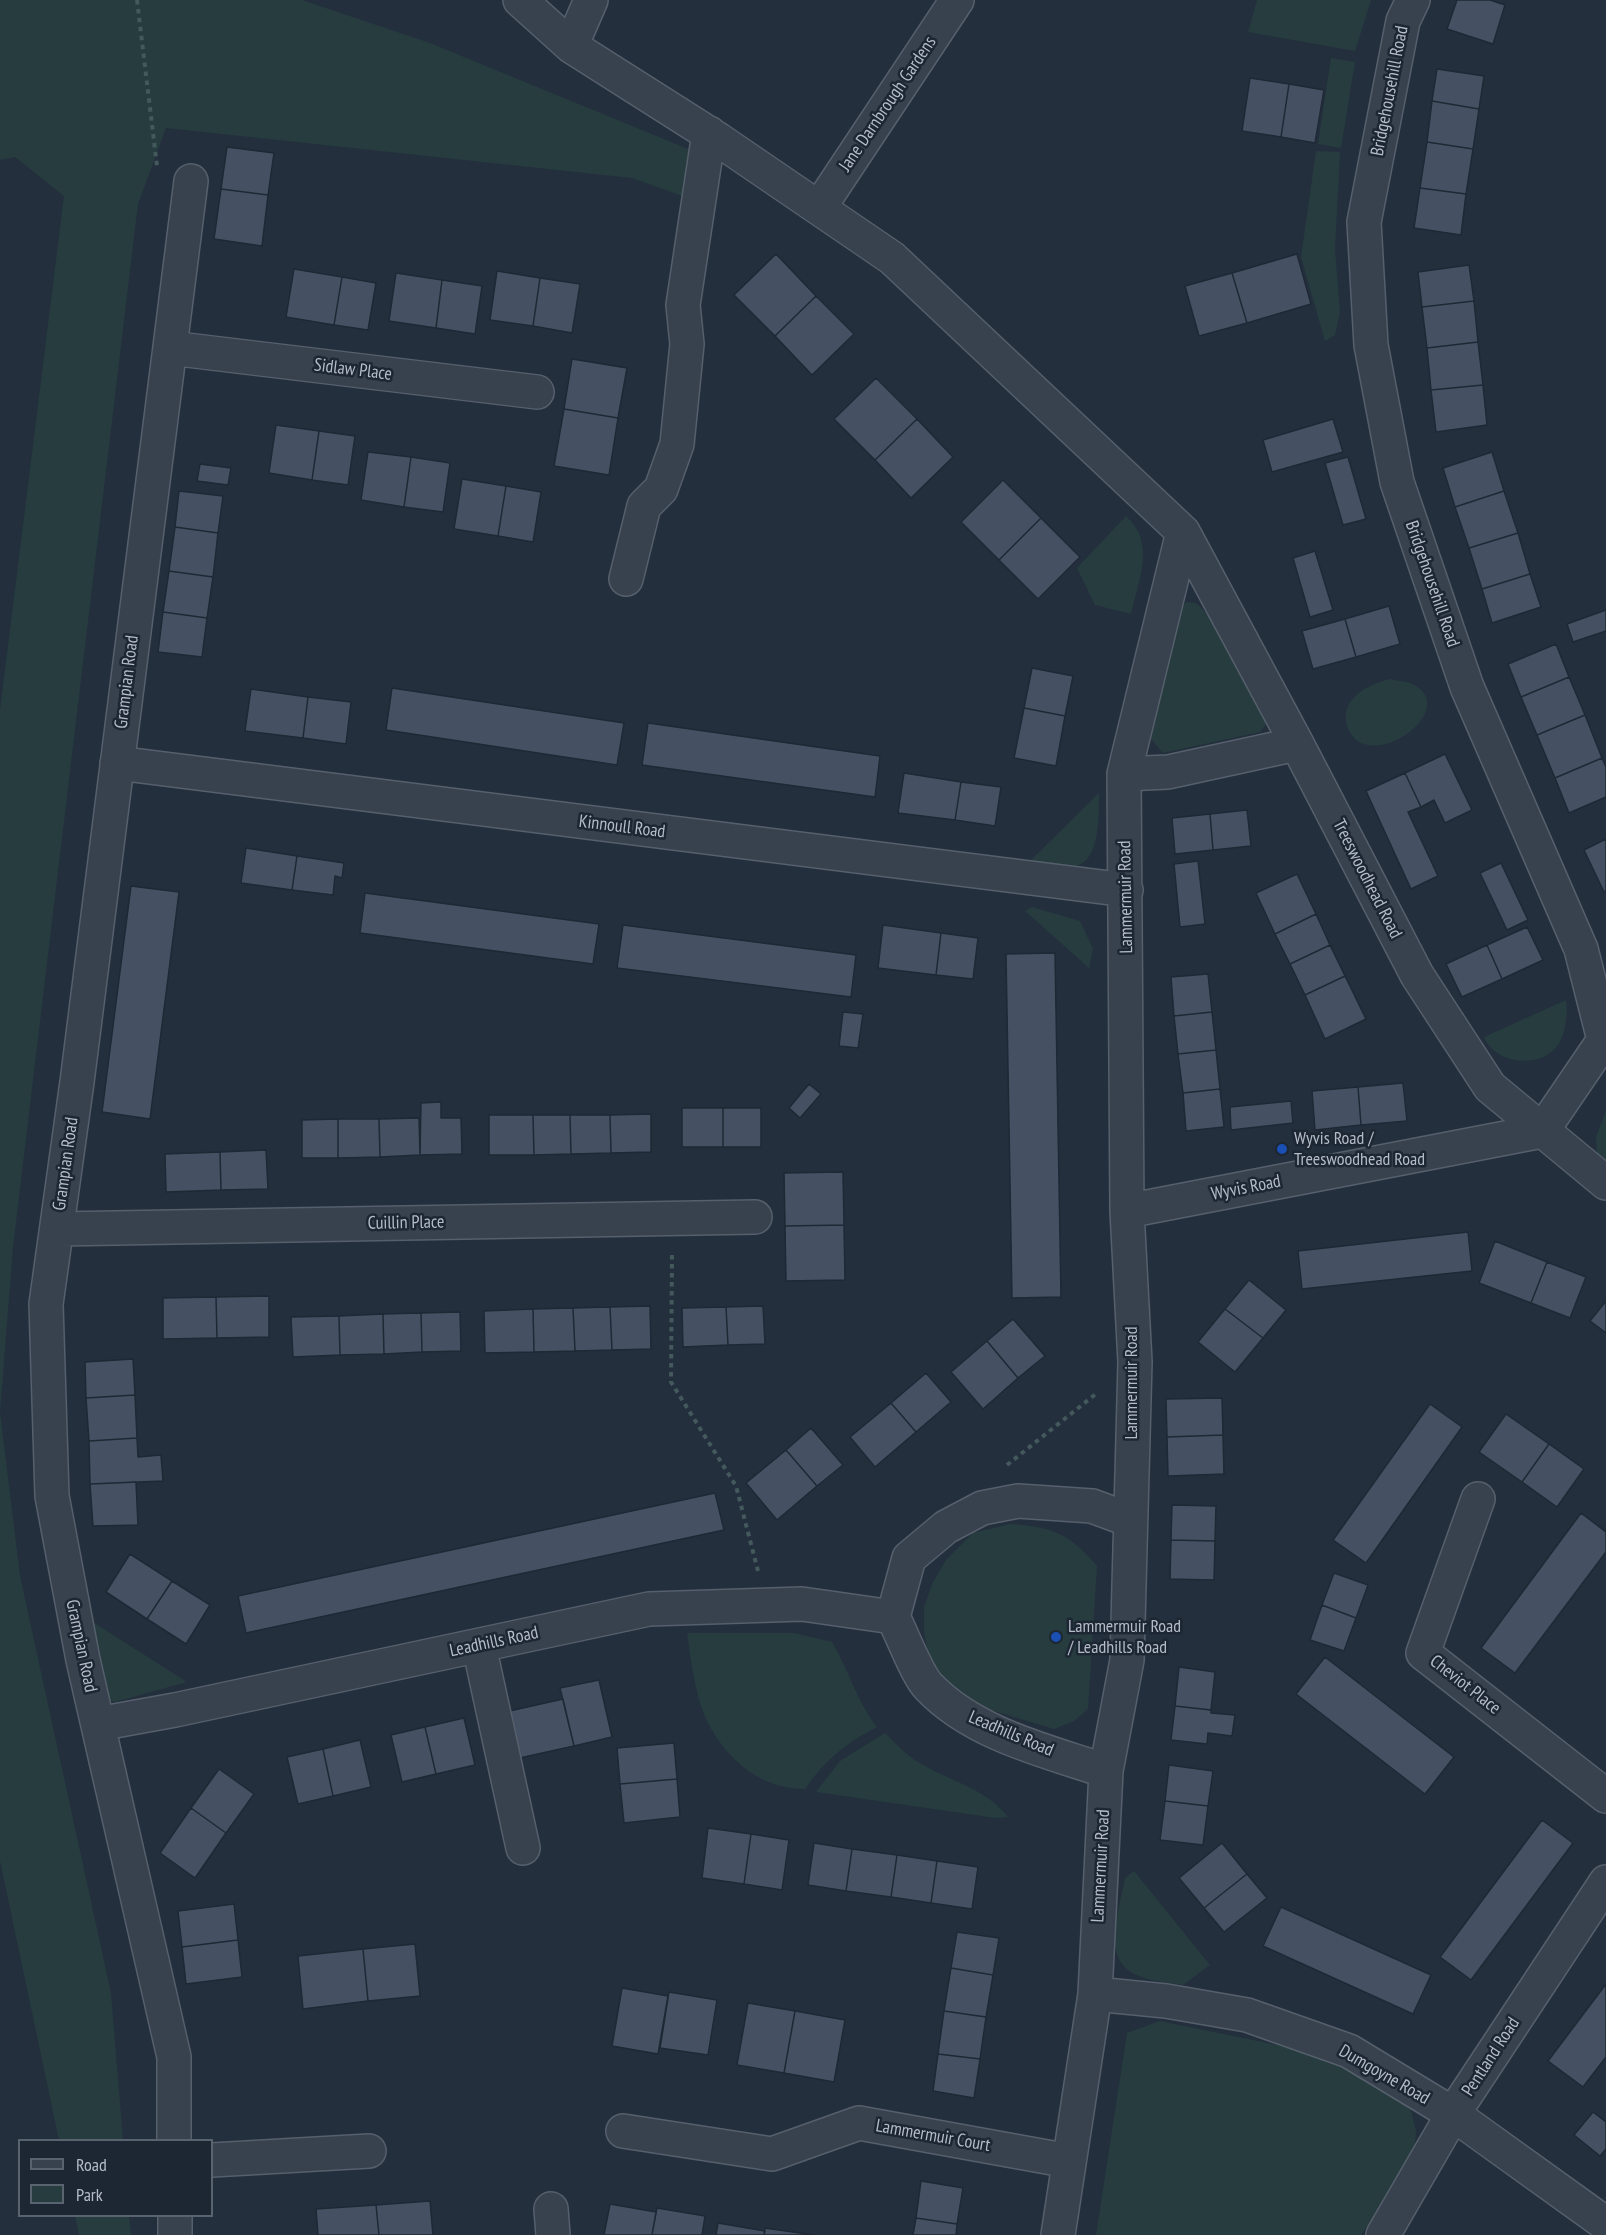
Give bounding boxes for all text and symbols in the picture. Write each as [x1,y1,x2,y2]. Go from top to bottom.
street label: Bridgehousehill Road [1367,24,1413,158]
street label: Jane Darnbrough Gardens [835,32,941,176]
street label: Sidlaw Place [313,355,393,385]
street label: Bridgehousehill Road [1400,518,1464,650]
street label: Grampian Road [111,634,143,730]
street label: Kinnoull Road [577,811,667,843]
street label: Treeswoodhead Road [1328,816,1406,942]
street label: Lammermuir Road [1114,840,1138,954]
street label: Grampian Road [49,1116,83,1212]
place label: Wyvis Road / Treeswoodhead Road [1294,1128,1425,1170]
marker: Wyvis Road / Treeswoodhead Road [1275,1142,1289,1156]
street label: Wyvis Road [1209,1171,1283,1205]
street label: Cuillin Place [367,1212,445,1234]
street label: Lammermuir Road [1121,1326,1143,1440]
street label: Grampian Road [61,1598,101,1694]
place label: Lammermuir Road / Leadhills Road [1068,1616,1181,1658]
street label: Leadhills Road [448,1622,540,1662]
marker: Lammermuir Road / Leadhills Road [1049,1630,1063,1644]
street label: Cheviot Place [1425,1651,1505,1719]
street label: Leadhills Road [965,1706,1057,1762]
street label: Lammermuir Road [1087,1809,1115,1923]
street label: Pentland Road [1458,2014,1524,2100]
street label: Dumgoyne Road [1335,2040,1433,2110]
street label: Lammermuir Court [874,2115,992,2157]
legend [18,2139,213,2217]
text: Road [76,2153,107,2176]
text: Park [76,2183,103,2206]

